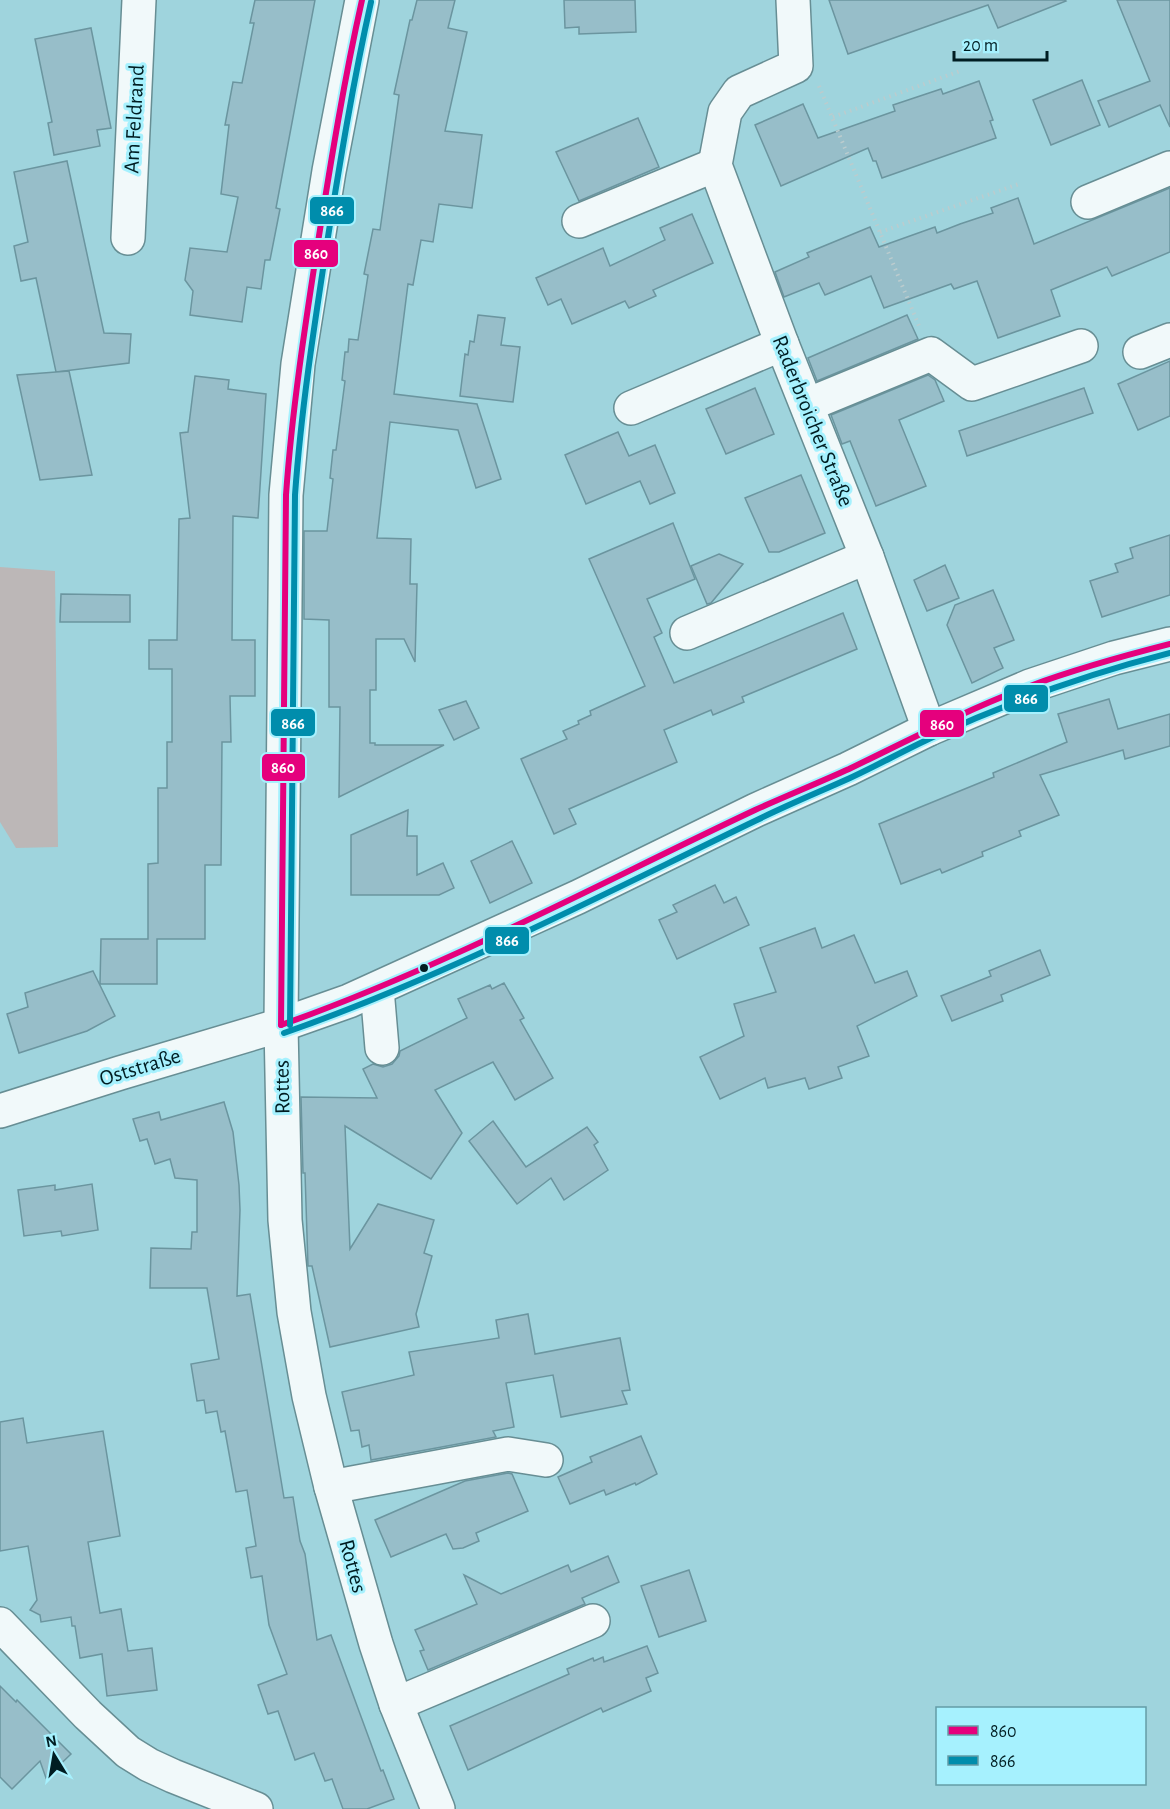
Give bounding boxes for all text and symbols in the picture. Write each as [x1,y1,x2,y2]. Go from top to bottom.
scale bar [954,24,1047,62]
text: 20 m [963,37,998,55]
street label: Am Feldrand [120,64,148,174]
line badge: 866 [309,196,355,225]
text: 866 [320,203,344,219]
line badge: 860 [293,239,339,268]
text: 860 [304,246,328,262]
street label: Raderbroicher Straße [769,332,857,510]
line badge: 866 [1003,684,1049,713]
text: 866 [1014,691,1038,707]
line badge: 866 [270,708,316,737]
line badge: 860 [919,709,965,738]
text: 866 [281,716,305,732]
text: 860 [930,717,954,733]
line badge: 860 [261,753,306,782]
text: 860 [271,760,295,776]
line badge: 866 [484,926,530,955]
text: 866 [495,933,519,949]
unlabelled marker [418,962,430,974]
street label: Oststraße [97,1044,183,1090]
street label: Rottes [271,1060,293,1114]
street label: Rottes [335,1537,371,1595]
legend [936,1707,1146,1785]
text: 860 [990,1723,1017,1741]
north arrow [24,1725,84,1785]
text: N [44,1732,58,1750]
text: 866 [990,1753,1015,1771]

